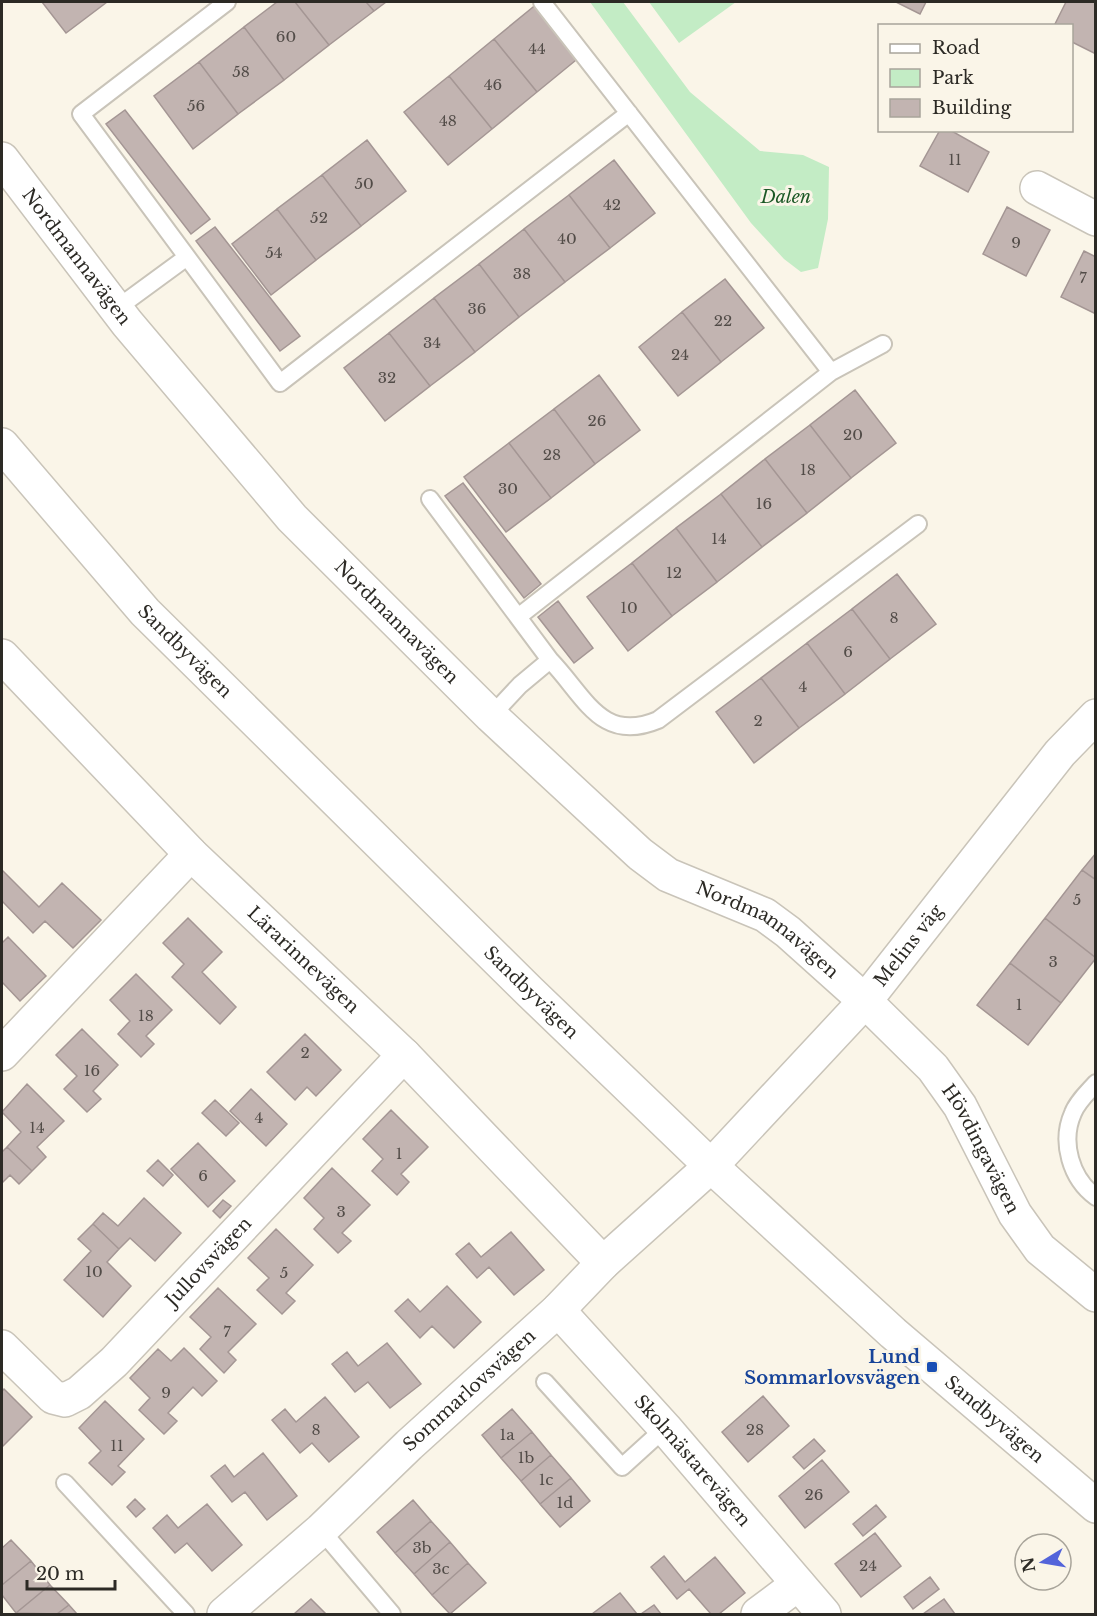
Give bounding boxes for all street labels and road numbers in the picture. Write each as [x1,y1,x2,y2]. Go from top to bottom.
street label: Nordmannavägen [17,184,136,330]
street label: Nordmannavägen [330,556,463,688]
street label: Sandbyvägen [133,600,237,703]
street label: Nordmannavägen [693,877,843,983]
street label: Melins väg [869,900,948,991]
street label: Lärarinnevägen [243,902,364,1018]
street label: Sandbyvägen [479,942,583,1043]
street label: Hövdingavägen [937,1080,1024,1217]
street label: Jullovsvägen [160,1212,256,1313]
street label: Sommarlovsvägen [399,1325,540,1456]
street label: Sandbyvägen [940,1371,1048,1468]
street label: Skolmästarevägen [630,1390,755,1531]

